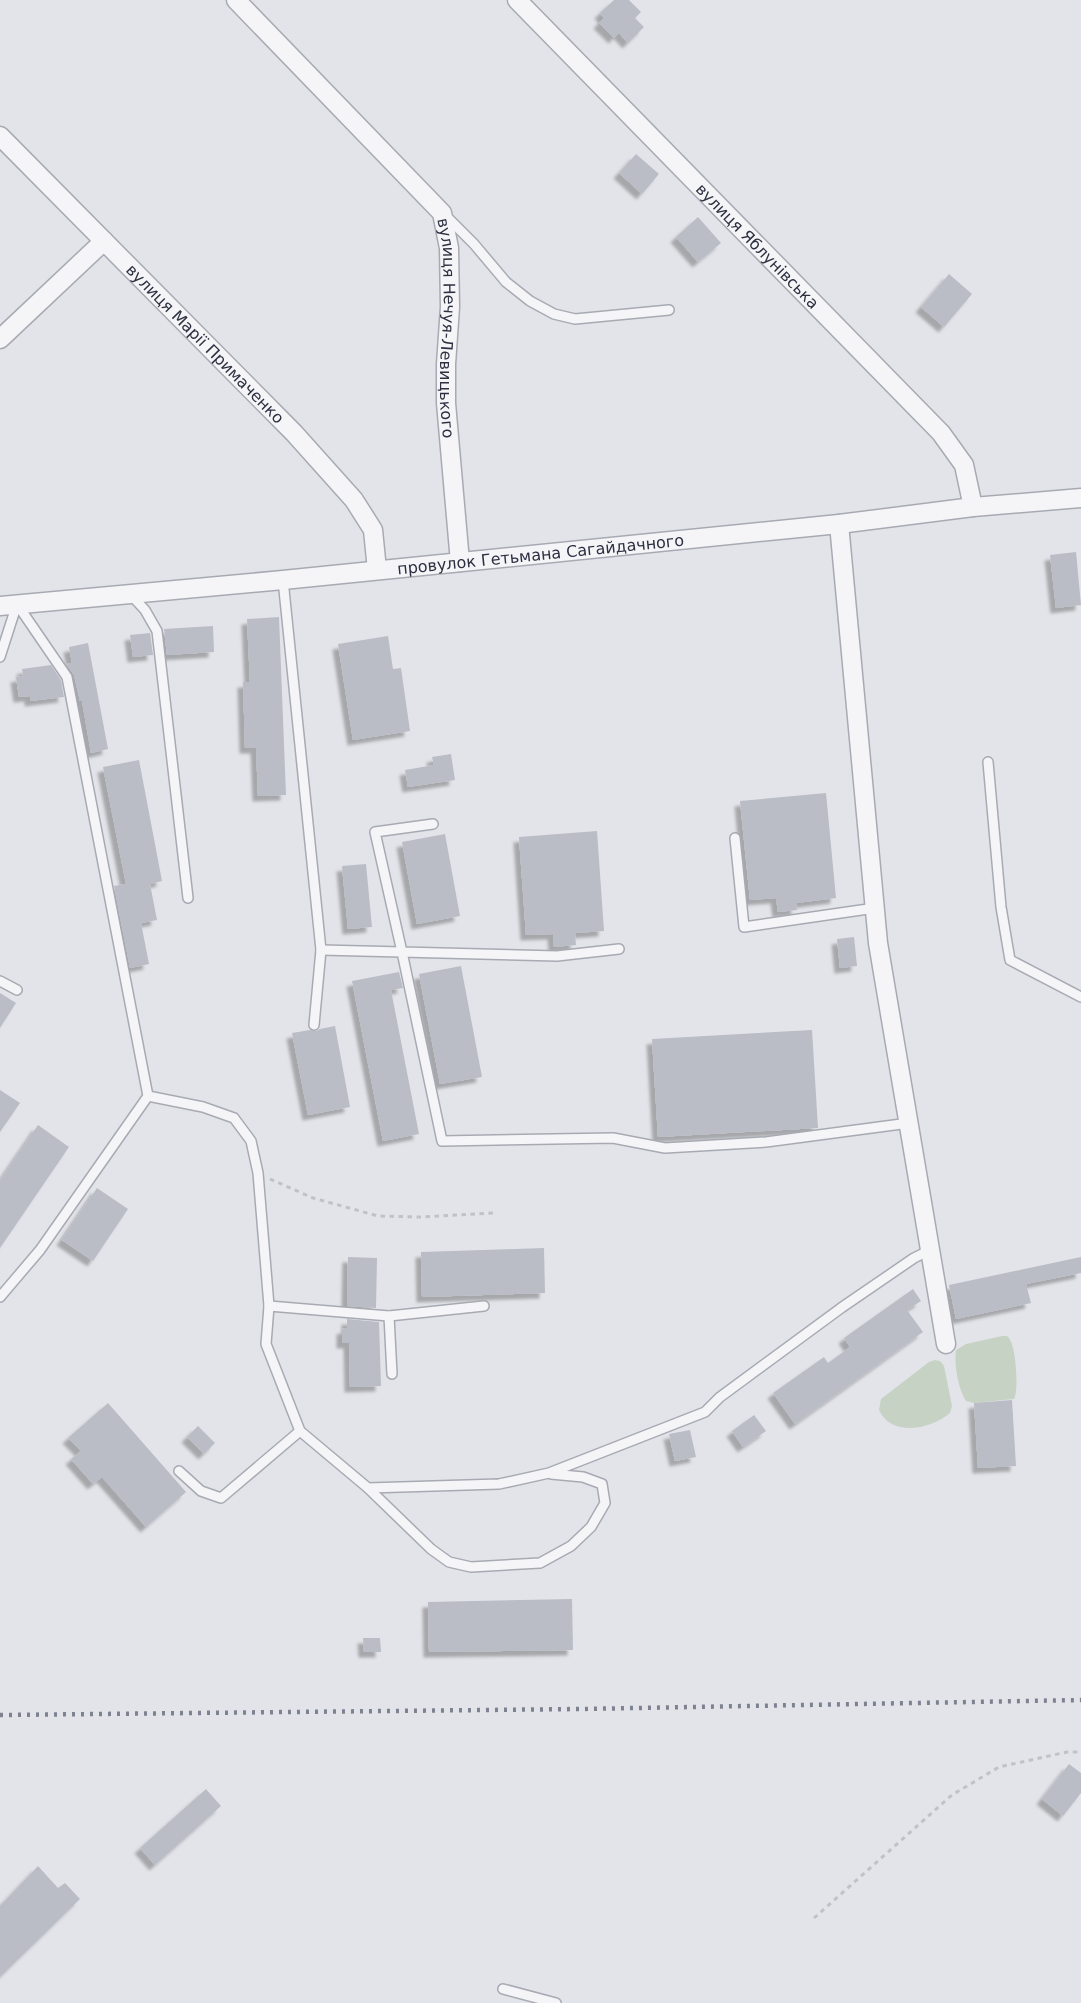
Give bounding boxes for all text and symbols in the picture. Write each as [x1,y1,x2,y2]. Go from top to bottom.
street label: вулиця Яблунівська [692,179,823,313]
street label: вулиця Нечуя-Левицького [433,216,459,439]
street label: вулиця Марії Примаченко [122,260,288,428]
street label: провулок Гетьмана Сагайдачного [396,531,685,578]

